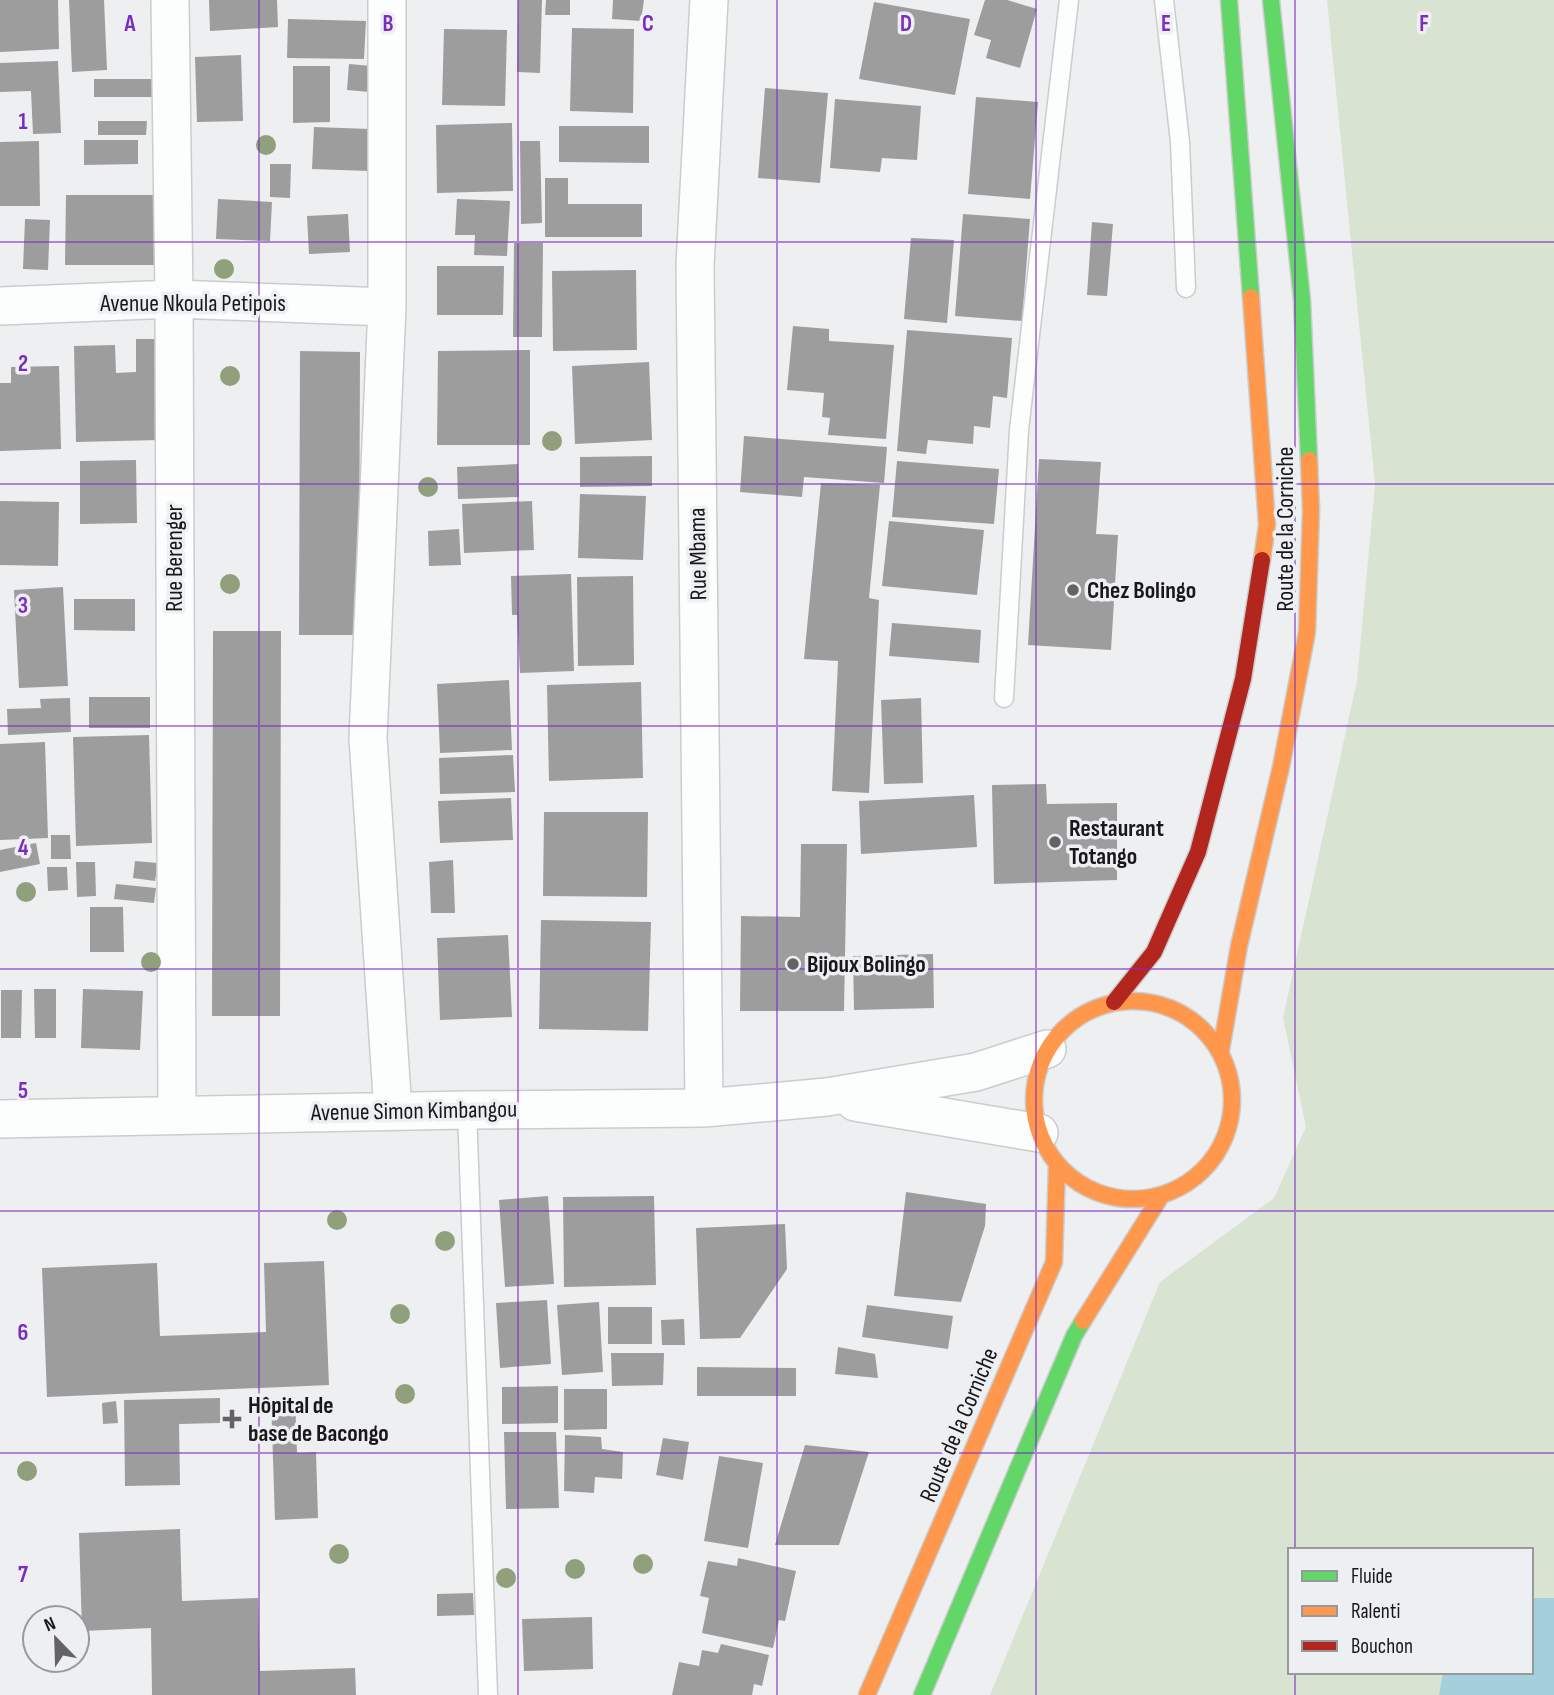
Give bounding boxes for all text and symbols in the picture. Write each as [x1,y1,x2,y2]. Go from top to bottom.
text: A [124,10,137,38]
text: B [383,10,394,38]
text: C [642,10,654,38]
text: D [900,10,912,38]
text: E [1161,10,1171,38]
text: F [1419,10,1429,38]
text: 1 [18,108,28,136]
street label: Avenue Nkoula Petipois [99,289,286,318]
text: 2 [18,350,28,378]
street label: Route de la Corniche [1271,447,1300,611]
street label: Rue Berenger [160,504,189,612]
street label: Rue Mbama [683,507,713,601]
place label: Chez Bolingo [1087,576,1196,605]
marker: Chez Bolingo [1065,582,1081,598]
text: 3 [18,592,28,620]
place label: Restaurant Totango [1069,814,1164,871]
text: 4 [18,834,29,862]
marker: Restaurant Totango [1047,834,1063,850]
place label: Bijoux Bolingo [807,950,926,979]
marker: Bijoux Bolingo [785,956,801,972]
text: 5 [18,1077,28,1105]
street label: Avenue Simon Kimbangou [310,1095,517,1127]
text: 6 [18,1319,28,1347]
street label: Route de la Corniche [913,1343,1005,1507]
place label: Hôpital de base de Bacongo [248,1391,389,1448]
marker: Hôpital de base de Bacongo [222,1409,242,1429]
legend [1288,1548,1533,1674]
text: 7 [18,1561,28,1589]
text: Fluide [1351,1564,1393,1589]
text: Ralenti [1351,1599,1400,1624]
north arrow [21,1604,91,1674]
text: N [41,1612,59,1637]
text: Bouchon [1351,1634,1413,1659]

